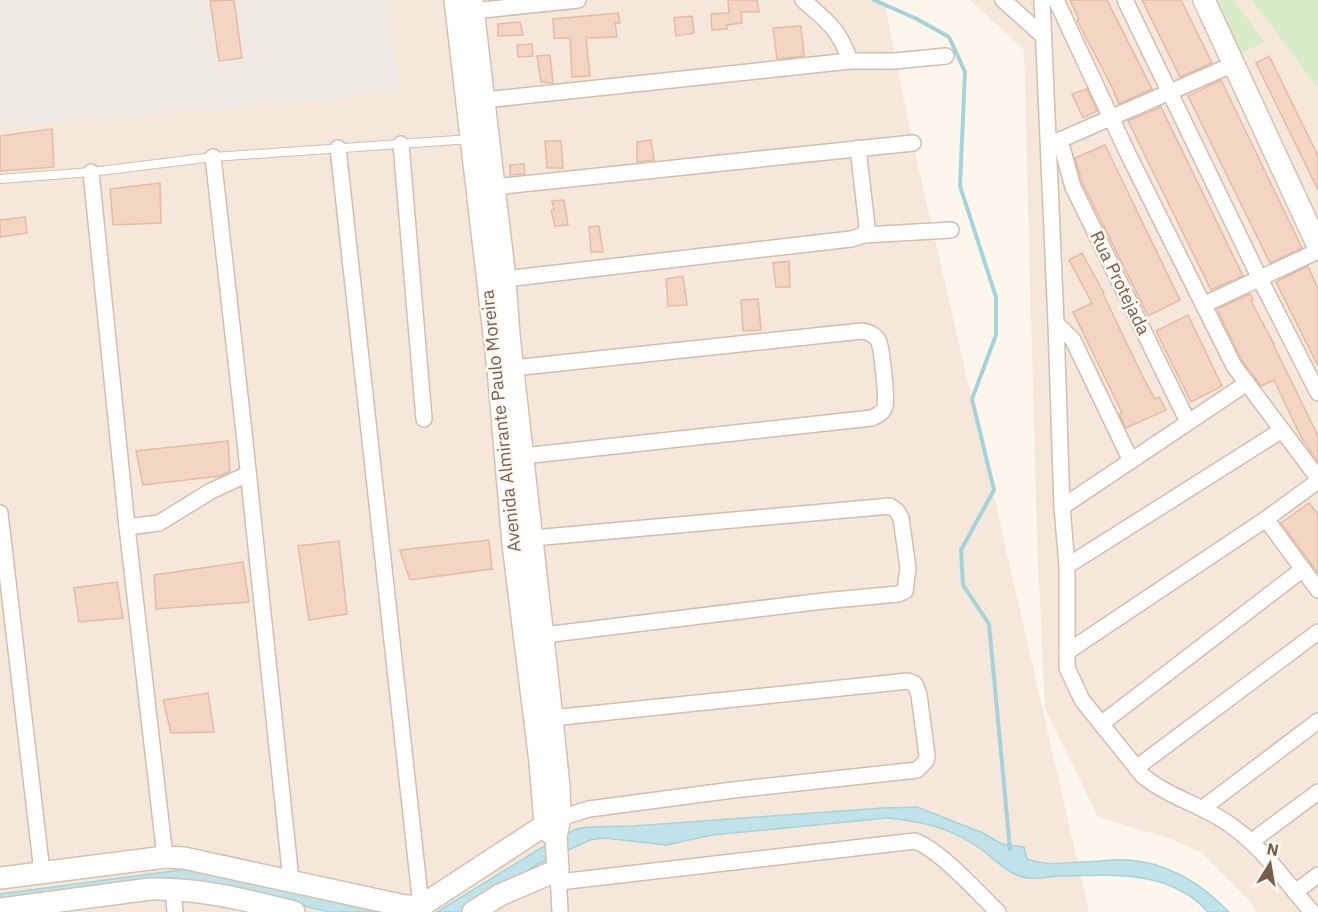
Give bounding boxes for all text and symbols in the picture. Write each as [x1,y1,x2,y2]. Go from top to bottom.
street label: Rua Protejada [1085,227,1156,339]
street label: Avenida Almirante Paulo Moreira [475,288,526,553]
north arrow [1240,834,1300,894]
text: N [1265,838,1280,860]

